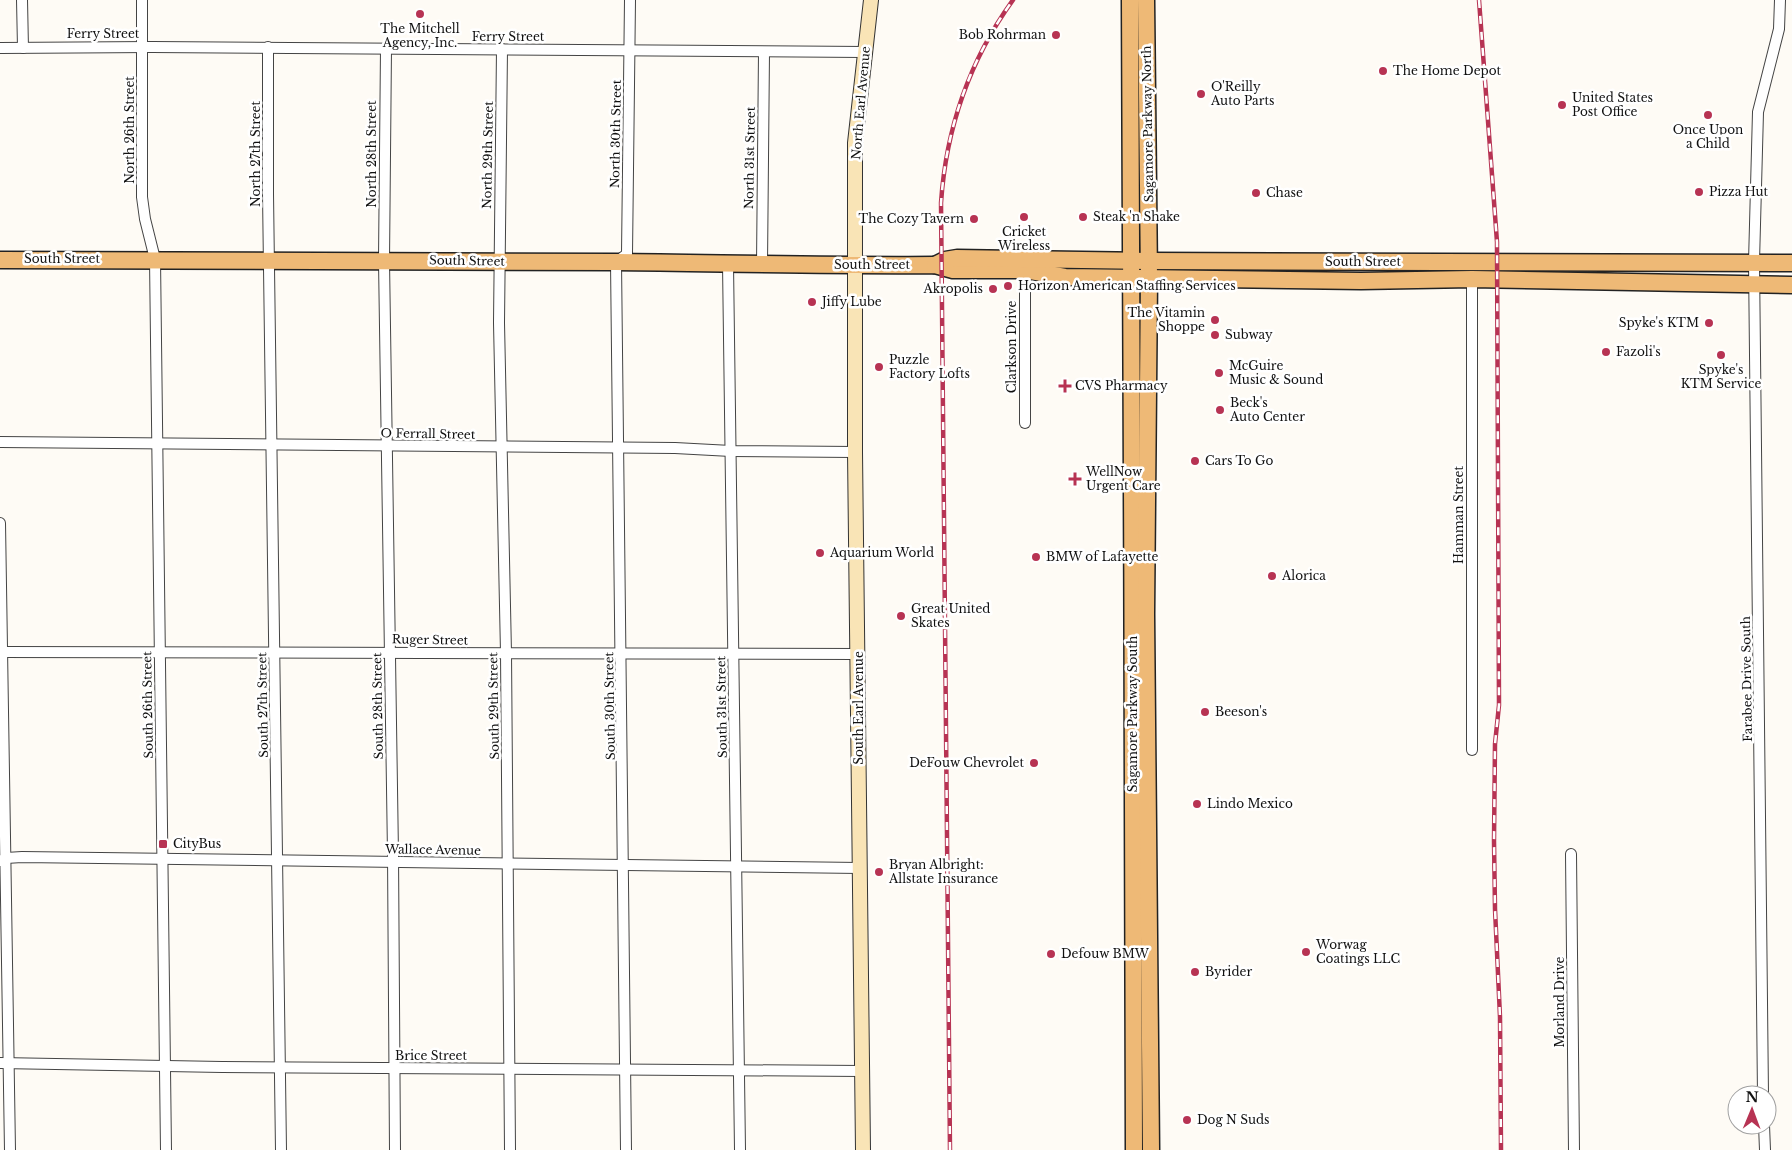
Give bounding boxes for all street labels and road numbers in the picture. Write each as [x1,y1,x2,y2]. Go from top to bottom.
street label: Ferry Street [67,26,140,41]
street label: Ferry Street [472,29,545,44]
street label: North Earl Avenue [848,45,873,160]
street label: Sagamore Parkway North [1139,45,1156,203]
street label: North 26th Street [122,76,137,184]
street label: North 30th Street [607,79,624,188]
street label: North 28th Street [364,100,379,208]
street label: North 27th Street [248,101,263,207]
street label: North 29th Street [479,101,496,209]
street label: North 31st Street [741,106,758,209]
street label: South Street [24,251,100,266]
street label: South Street [429,252,506,269]
street label: South Street [1325,254,1401,269]
street label: South Street [834,257,910,272]
street label: Clarkson Drive [1004,301,1019,393]
street label: O Ferrall Street [381,425,476,442]
street label: Hamman Street [1451,466,1466,564]
street label: Farabee Drive South [1738,616,1755,742]
street label: Ruger Street [392,631,469,648]
street label: Sagamore Parkway South [1125,636,1140,792]
street label: South 26th Street [139,651,156,759]
street label: South 30th Street [601,651,618,760]
street label: South Earl Avenue [851,651,866,765]
street label: South 27th Street [254,652,271,758]
street label: South 28th Street [369,652,386,760]
street label: South 29th Street [485,652,502,760]
street label: South 31st Street [713,655,730,758]
street label: Wallace Avenue [384,841,481,858]
street label: Morland Drive [1552,956,1567,1048]
street label: Brice Street [395,1048,467,1063]

